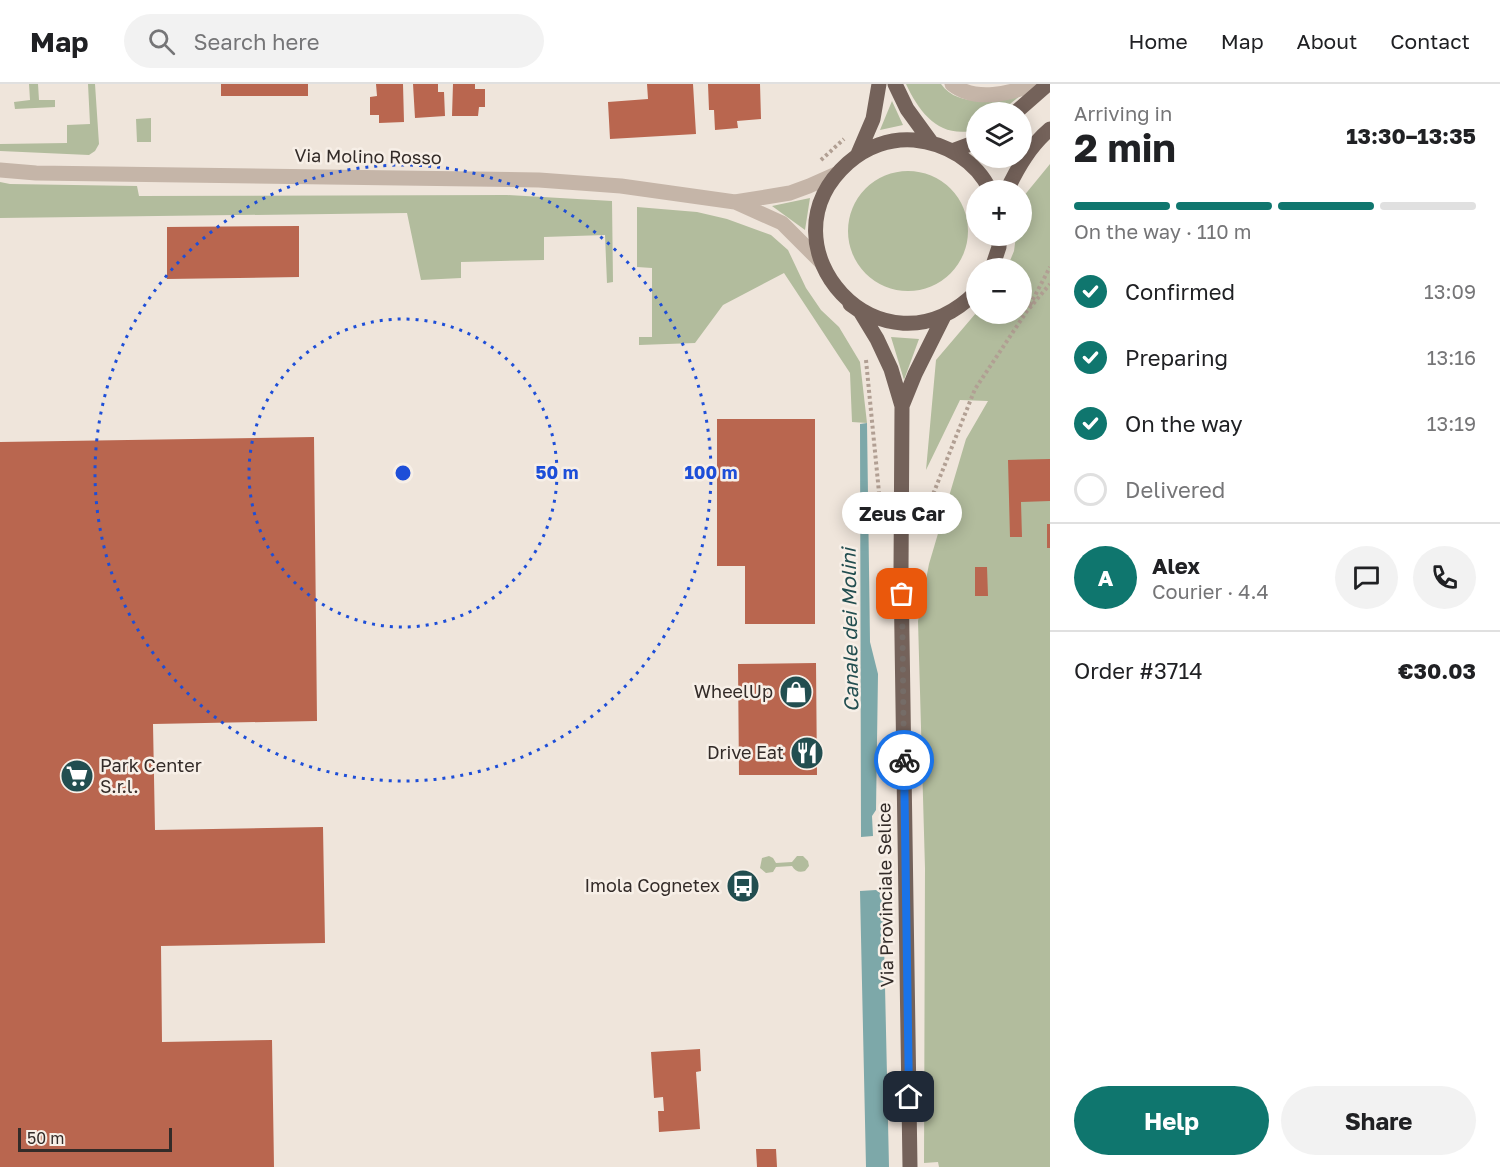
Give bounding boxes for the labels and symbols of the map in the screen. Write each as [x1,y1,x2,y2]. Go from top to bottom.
street label: Via Molino Rosso [294,144,442,168]
text: 50 m [536,461,578,483]
text: 100 m [685,461,737,483]
centre of rings [393,463,413,483]
callout: Zeus Car [842,492,962,534]
water label: Canale dei Molini [836,545,862,712]
pin [876,568,927,619]
shop icon: WheelUp [778,674,814,710]
place label: WheelUp [694,680,773,702]
courier [874,730,934,790]
restaurant icon: Drive Eat [789,735,825,771]
place label: Drive Eat [707,741,784,763]
place label: Park Center S.r.l. [100,754,202,797]
supermarket icon: Park Center S.r.l. [59,758,95,794]
street label: Via Provinciale Selice [872,802,898,988]
bus stop icon: Imola Cognetex [725,868,761,904]
place label: Imola Cognetex [584,874,720,896]
pin [883,1071,934,1122]
scale bar [18,1125,172,1152]

